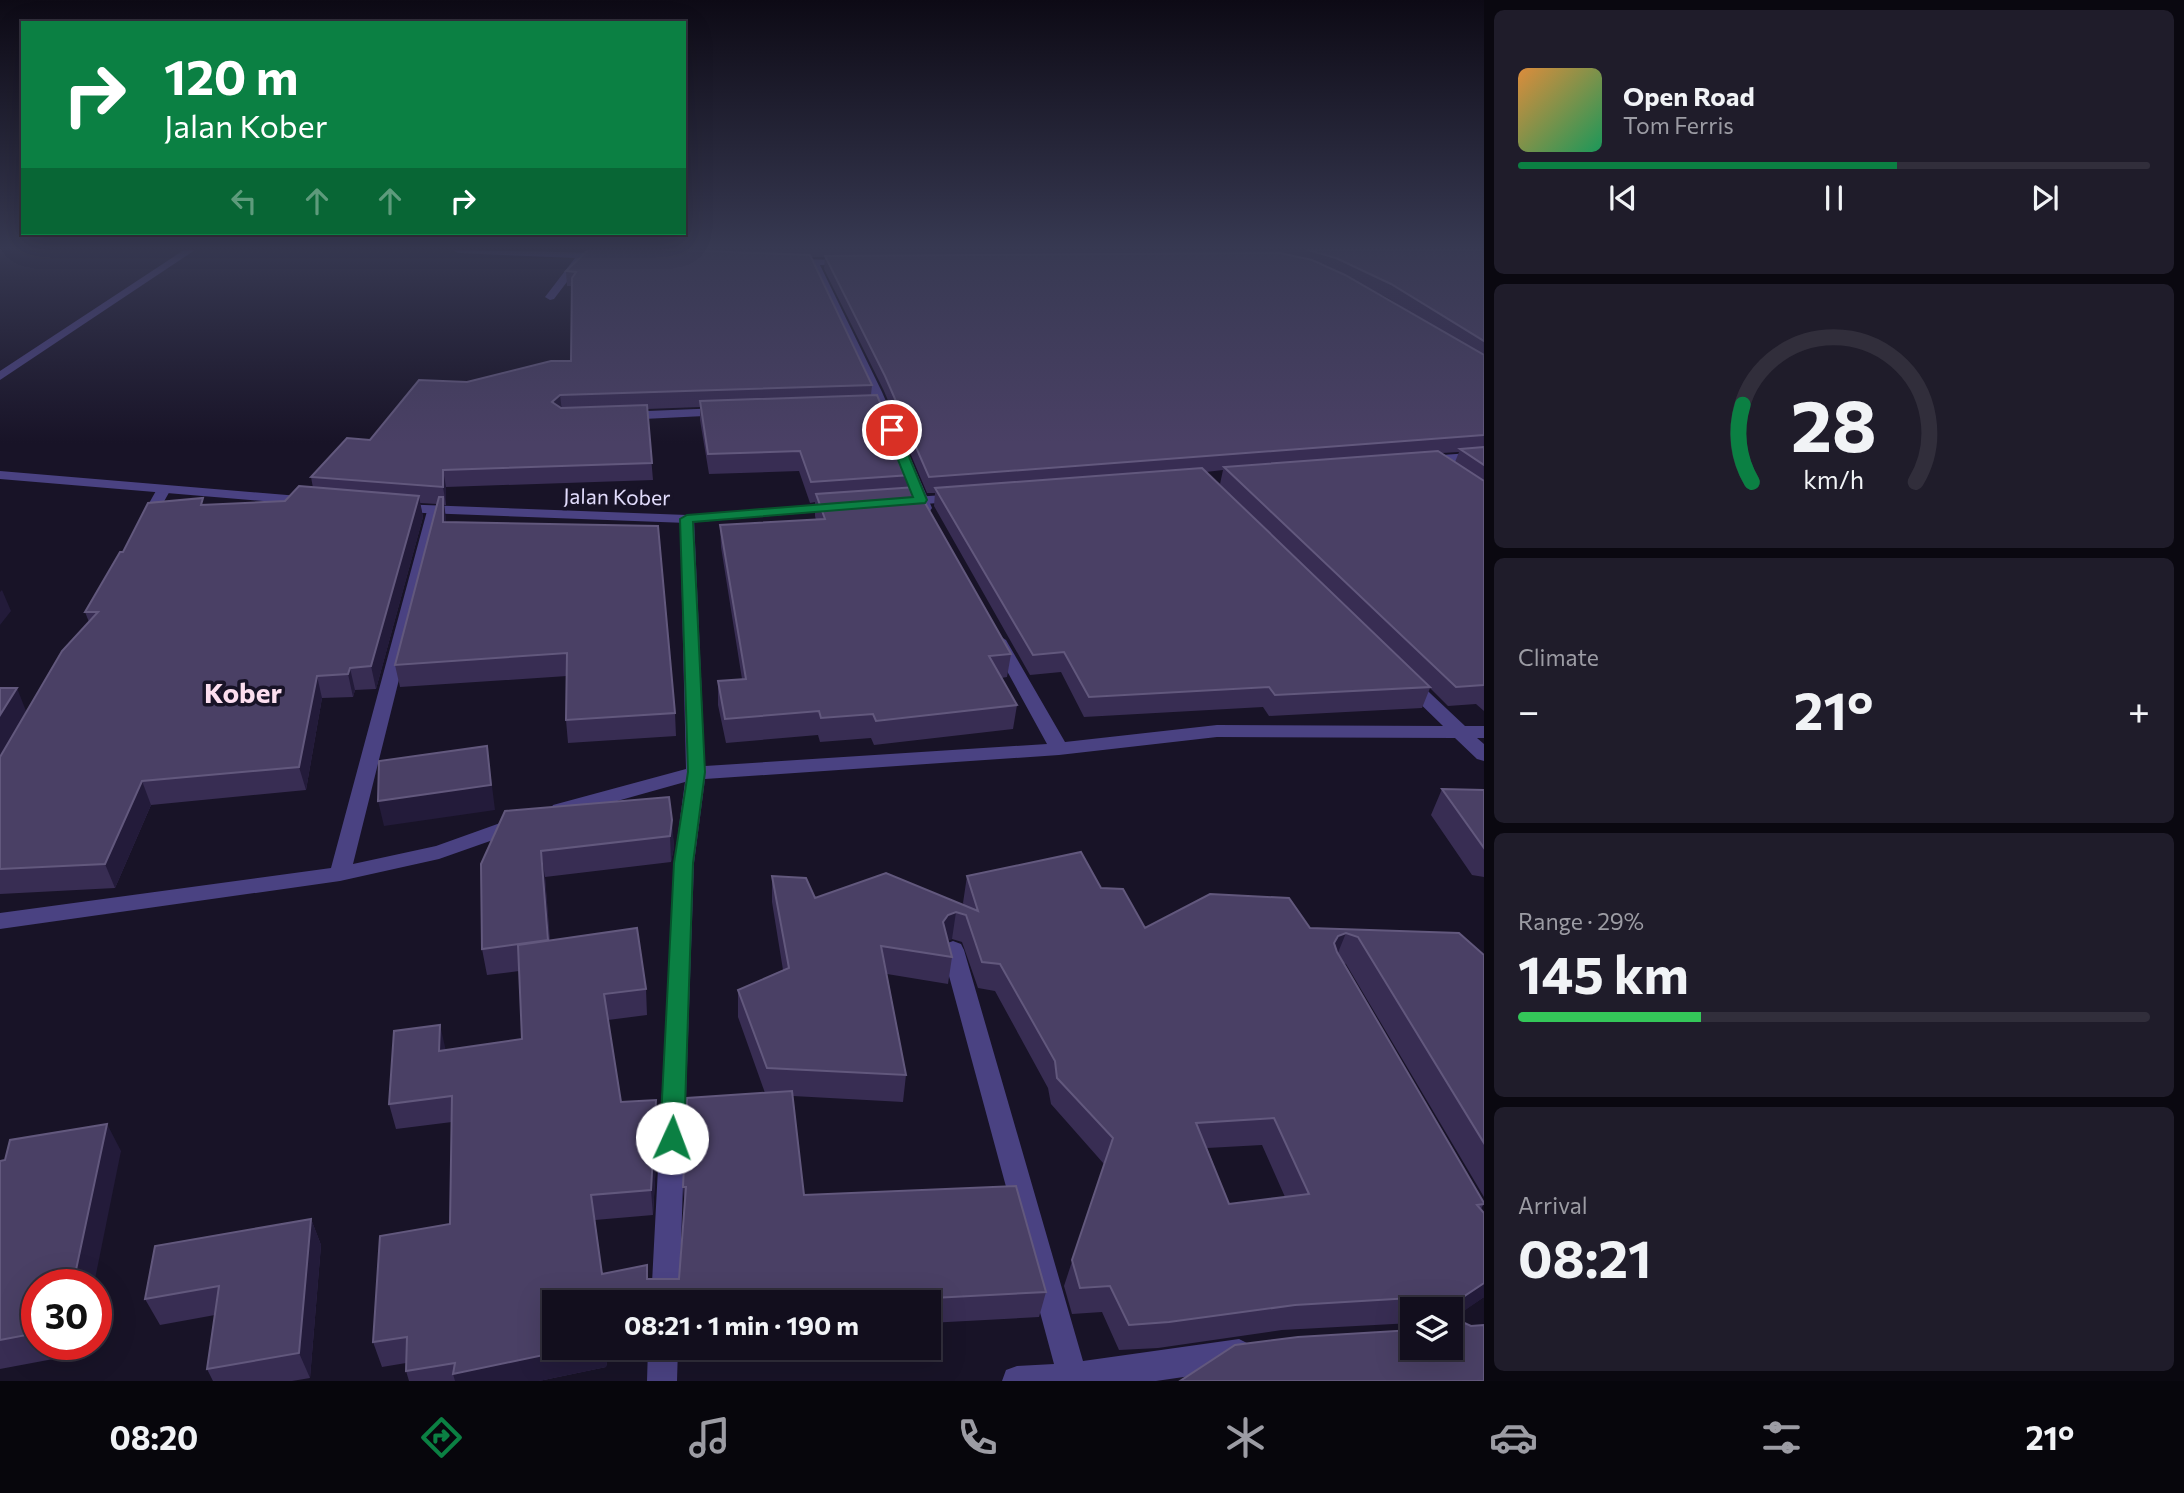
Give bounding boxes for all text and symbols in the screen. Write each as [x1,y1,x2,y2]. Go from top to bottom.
text: 120 m [164,45,298,105]
icon: right [49,49,140,140]
text: Open Road [1623,80,1755,111]
text: Jalan Kober [164,105,327,145]
text: Tom Ferris [1623,111,1734,139]
icon: previous [1604,179,1642,217]
icon: pause [1815,179,1853,217]
icon: next [2026,179,2064,217]
icon: left [225,182,263,220]
icon: ahead [298,182,336,220]
icon: ahead [371,182,409,220]
icon: right [444,182,482,220]
text: 28 [1791,379,1877,468]
pin [862,400,922,460]
icon: arrive [873,411,911,449]
text: km/h [1804,464,1864,494]
street label: Jalan Kober [563,483,671,509]
text: Climate [1518,643,1599,671]
district label: Kober [204,675,282,709]
text: 21° [1794,677,1873,741]
text: − [1518,686,1540,733]
text: + [2128,686,2150,733]
text: Range · 29% [1518,907,1644,935]
text: 145 km [1518,941,1689,1005]
position arrow [635,1101,709,1175]
text: Arrival [1518,1191,1588,1219]
text: 08:21 [1518,1225,1652,1289]
speed limit sign: 30 [21,1269,112,1360]
map controls [1400,1297,1463,1360]
button: layers [1400,1297,1463,1360]
text: 08:21 · 1 min · 190 m [624,1309,859,1340]
icon: directions [417,1413,466,1462]
icon: music [685,1413,734,1462]
icon: phone [953,1413,1002,1462]
icon: climate [1221,1413,1270,1462]
icon: car [1489,1413,1538,1462]
icon: filters [1757,1413,1806,1462]
text: 08:20 [110,1417,198,1457]
text: 21° [2025,1417,2074,1457]

